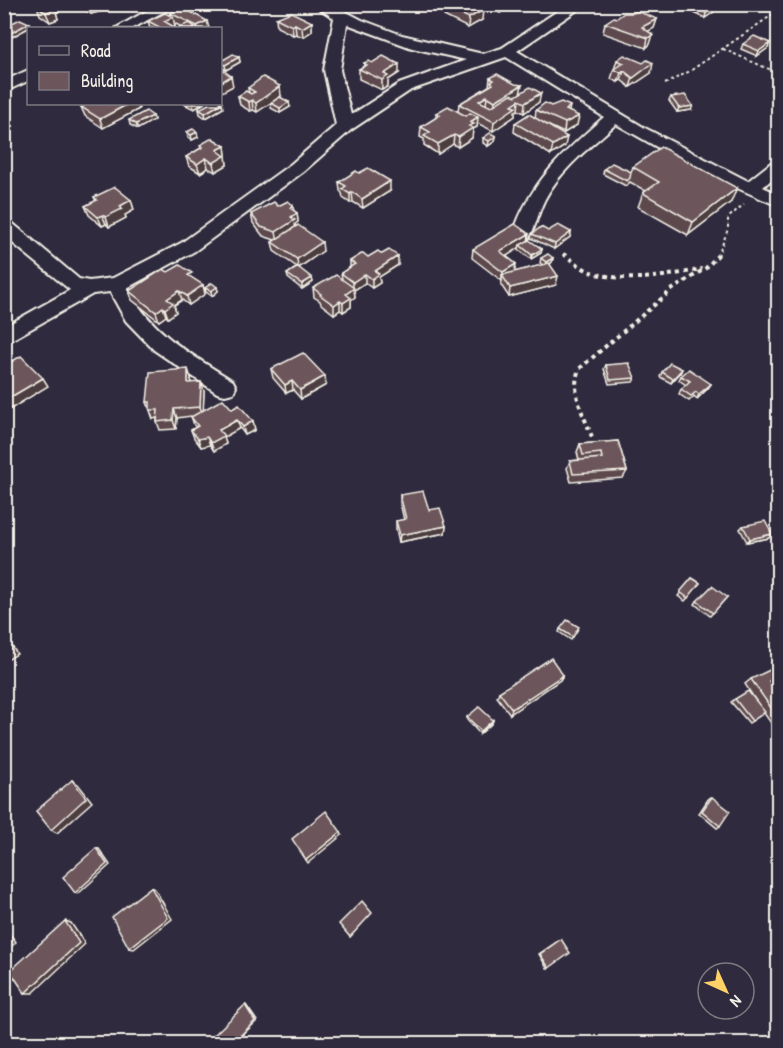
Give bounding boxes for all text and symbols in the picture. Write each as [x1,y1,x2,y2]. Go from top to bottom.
legend [27,27,222,105]
text: Road [81,38,111,63]
text: Building [81,68,133,93]
north arrow [696,961,756,1021]
text: N [725,991,747,1013]

